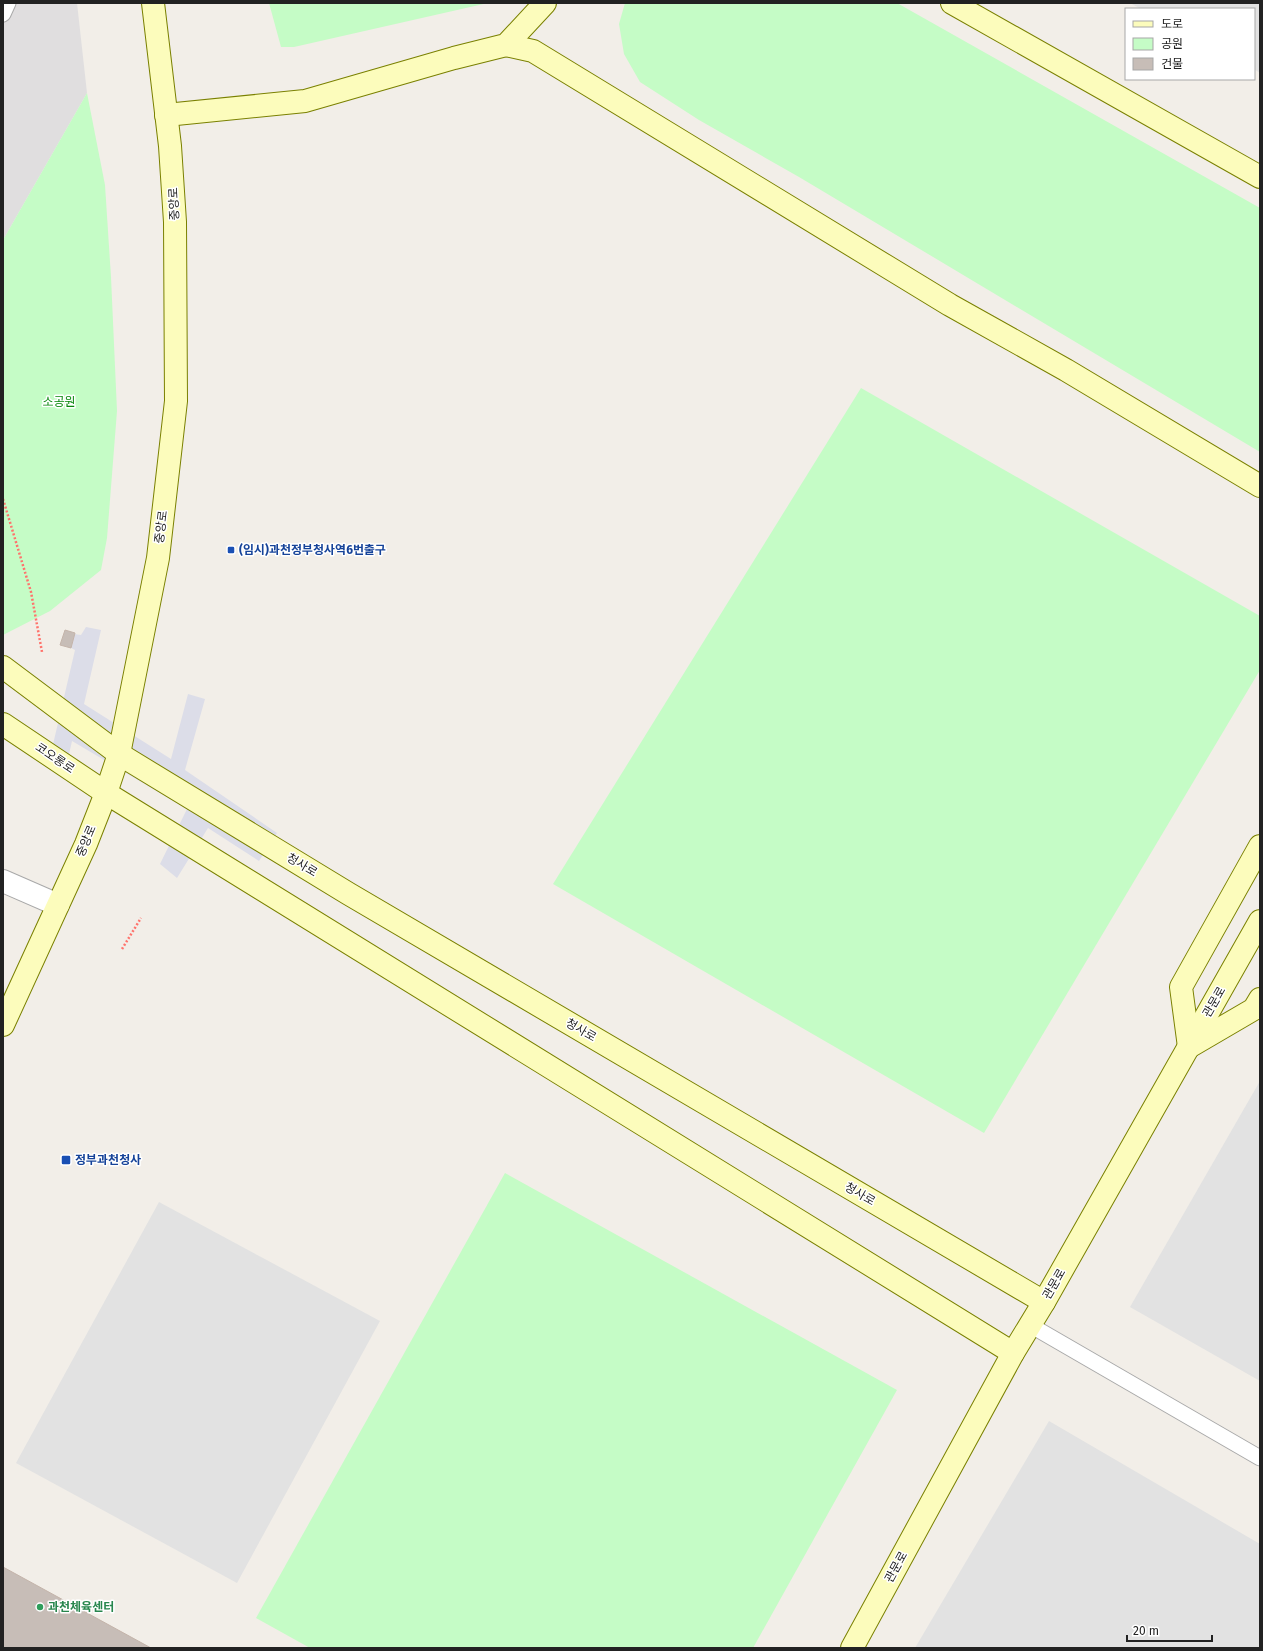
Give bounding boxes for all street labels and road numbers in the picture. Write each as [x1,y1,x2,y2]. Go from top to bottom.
street label: 중앙로 [166,187,182,221]
street label: 중앙로 [152,510,170,544]
street label: 코오롱로 [33,740,77,776]
street label: 중앙로 [73,823,99,859]
street label: 청사로 [284,850,320,880]
street label: 관문로 [1200,984,1228,1020]
street label: 청사로 [563,1016,599,1044]
street label: 청사로 [842,1180,878,1208]
street label: 관문로 [1040,1266,1068,1302]
street label: 관문로 [882,1549,910,1585]

